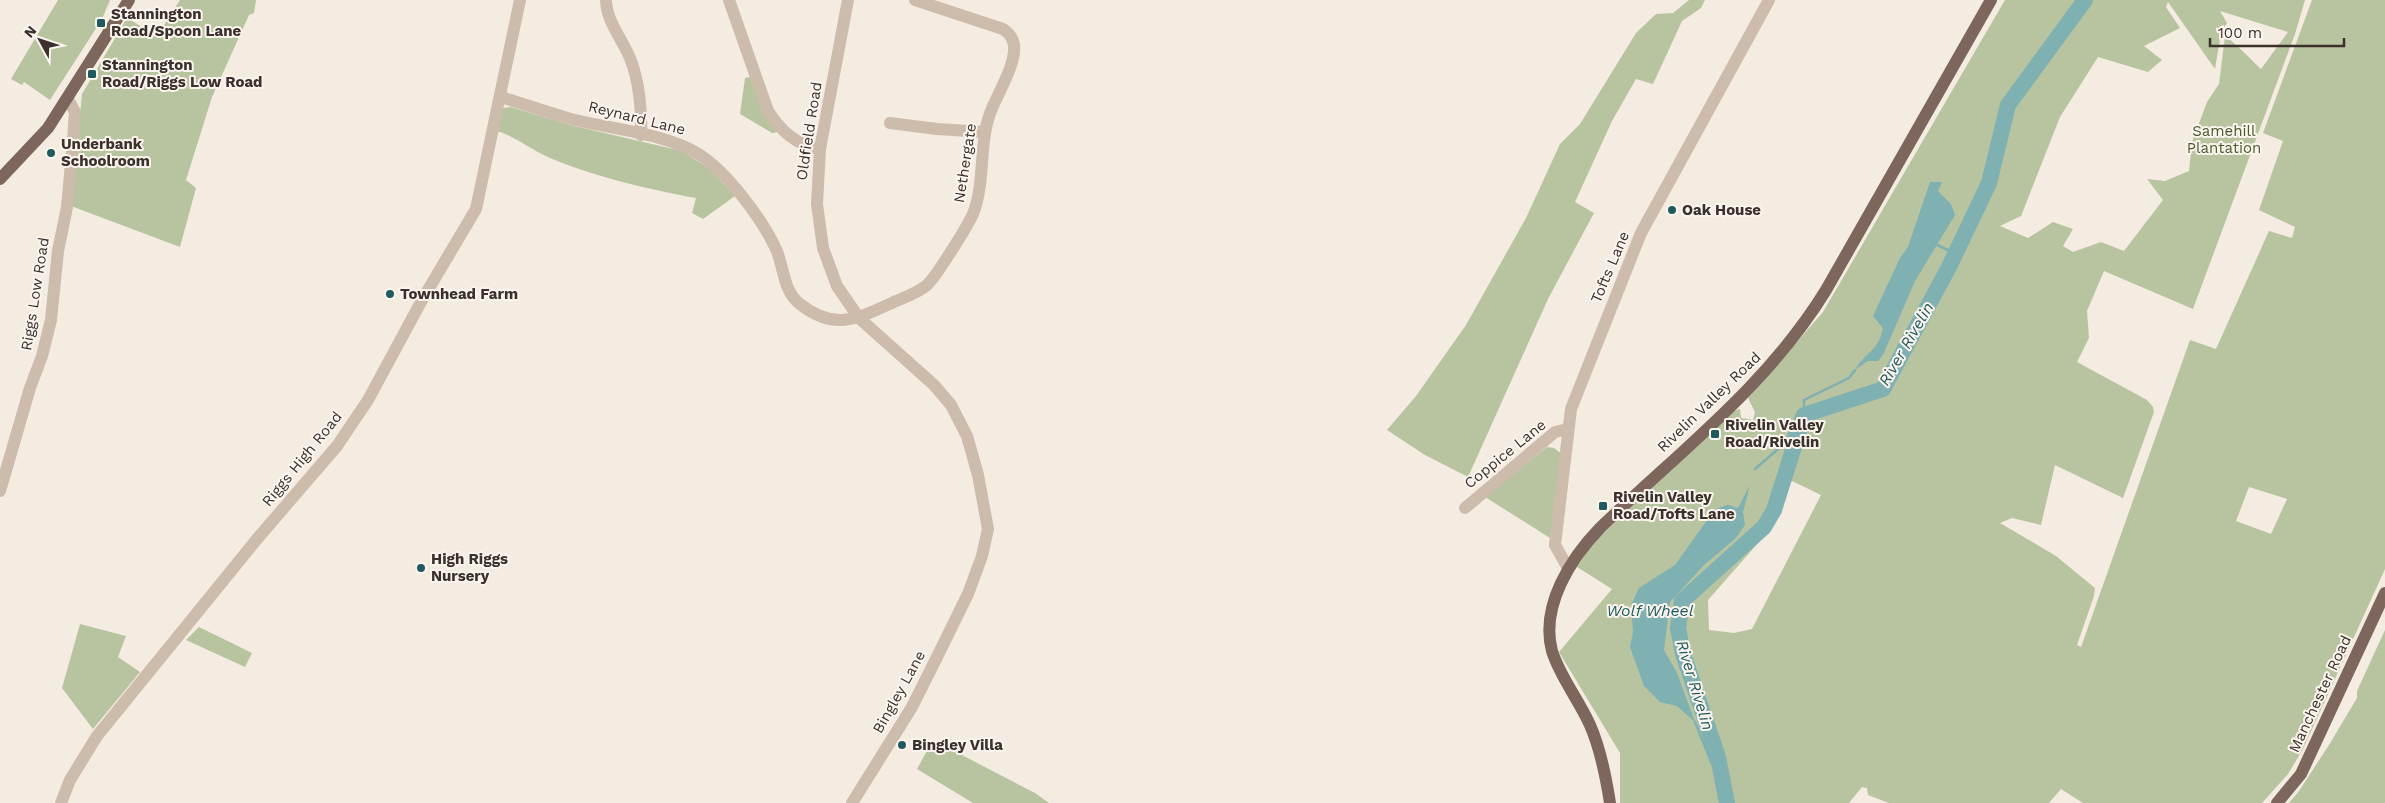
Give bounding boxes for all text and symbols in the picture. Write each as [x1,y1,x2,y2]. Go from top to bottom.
place label: Stannington Road/Spoon Lane [111,5,241,40]
north arrow [15,15,65,65]
scale bar [2210,15,2344,47]
marker: Stannington Road/Spoon Lane [95,17,107,29]
text: N [21,23,40,41]
text: 100 m [2218,24,2262,42]
place label: Stannington Road/Riggs Low Road [102,56,262,91]
marker: Stannington Road/Riggs Low Road [86,68,98,80]
street label: Oldfield Road [792,80,826,182]
street label: Reynard Lane [587,97,687,139]
street label: Nethergate [950,122,980,204]
park label: Samehill Plantation [2187,122,2261,157]
place label: Underbank Schoolroom [61,135,150,170]
marker: Underbank Schoolroom [45,147,57,159]
place label: Oak House [1682,201,1761,219]
marker: Oak House [1666,204,1678,216]
street label: Tofts Lane [1587,228,1633,306]
street label: Riggs Low Road [17,236,53,352]
place label: Townhead Farm [400,285,518,303]
marker: Townhead Farm [384,288,396,300]
water label: River Rivelin [1875,299,1937,389]
street label: Rivelin Valley Road [1654,348,1764,456]
street label: Riggs High Road [258,408,346,510]
street label: Coppice Lane [1461,416,1549,492]
place label: Rivelin Valley Road/Rivelin [1725,416,1824,451]
marker: Rivelin Valley Road/Rivelin [1709,428,1721,440]
place label: Rivelin Valley Road/Tofts Lane [1613,488,1735,523]
marker: Rivelin Valley Road/Tofts Lane [1597,500,1609,512]
place label: High Riggs Nursery [431,550,508,585]
marker: High Riggs Nursery [415,562,427,574]
water label: Wolf Wheel [1606,601,1694,620]
street label: Manchester Road [2285,633,2355,755]
water label: River Rivelin [1672,638,1718,732]
street label: Bingley Lane [869,647,929,737]
place label: Bingley Villa [912,736,1003,754]
marker: Bingley Villa [896,739,908,751]

